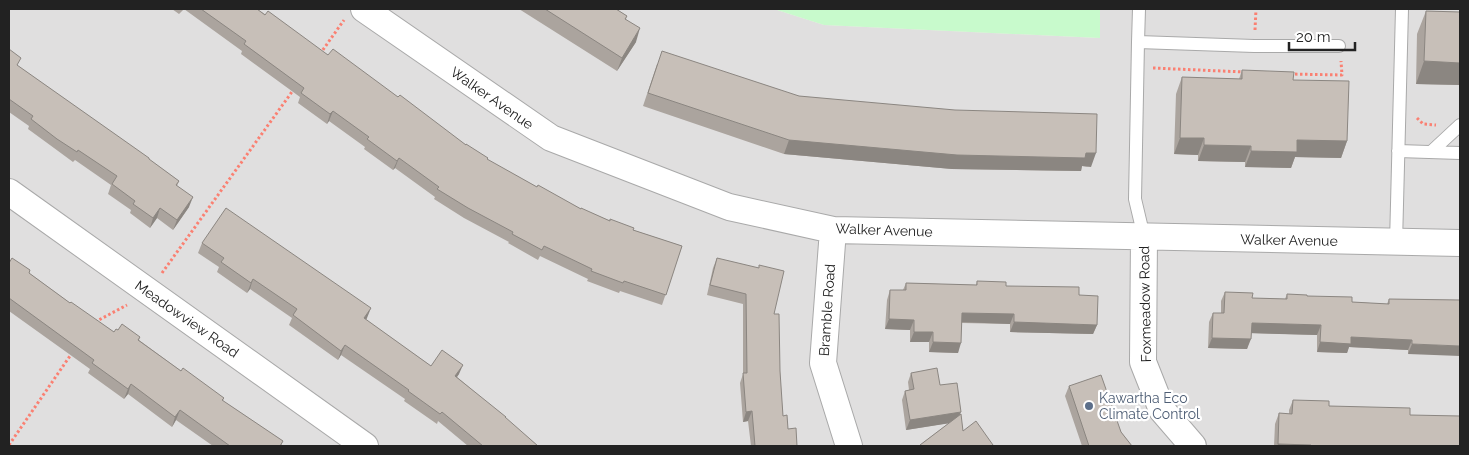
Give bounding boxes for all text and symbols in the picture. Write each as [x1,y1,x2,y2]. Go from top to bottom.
scale bar [1289,20,1355,52]
text: 20 m [1296,28,1331,46]
street label: Walker Avenue [447,63,537,133]
street label: Walker Avenue [835,220,933,240]
street label: Walker Avenue [1240,231,1338,249]
street label: Foxmeadow Road [1136,246,1154,362]
street label: Bramble Road [816,263,838,357]
street label: Meadowview Road [132,277,242,361]
place label: Kawartha Eco Climate Control [1099,390,1200,422]
marker: Kawartha Eco Climate Control [1083,400,1095,412]

